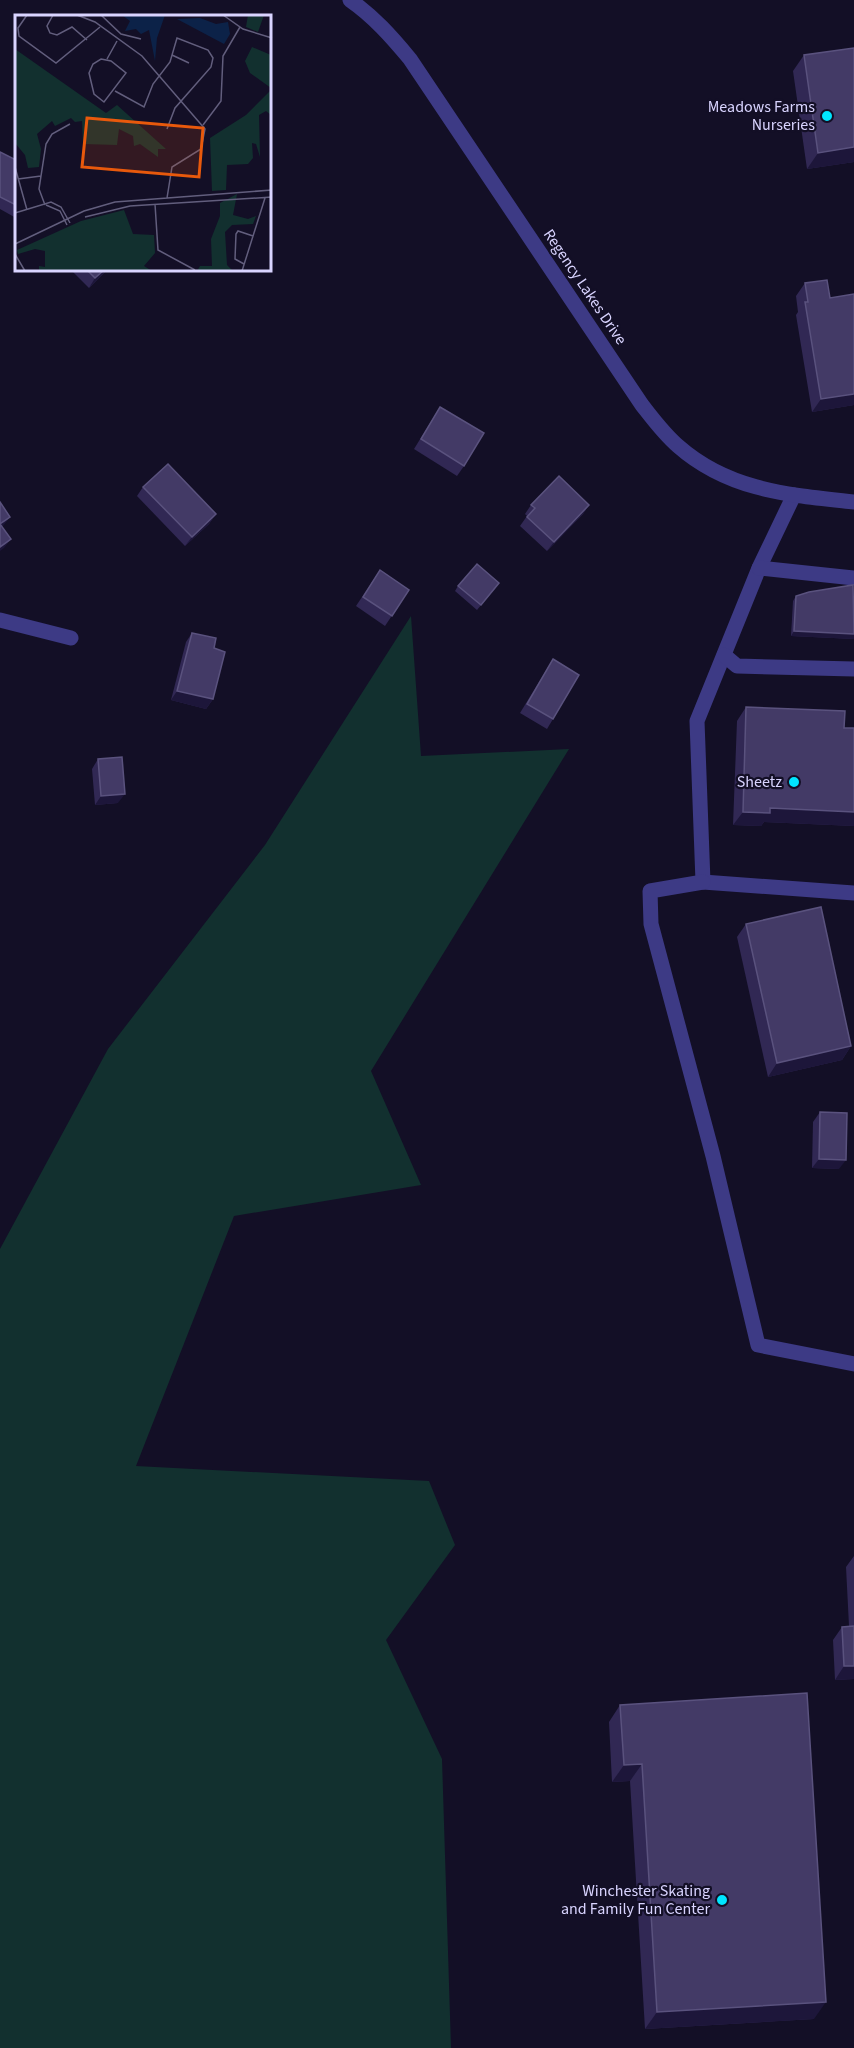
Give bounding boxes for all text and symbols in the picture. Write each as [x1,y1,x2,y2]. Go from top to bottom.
inset map [15,15,272,272]
place label: Meadows Farms Nurseries [708,96,815,136]
marker: Meadows Farms Nurseries [820,109,834,123]
street label: Regency Lakes Drive [538,225,632,349]
place label: Sheetz [737,771,782,793]
marker: Sheetz [787,775,801,789]
place label: Winchester Skating and Family Fun Center [561,1880,710,1920]
marker: Winchester Skating and Family Fun Center [715,1893,729,1907]

